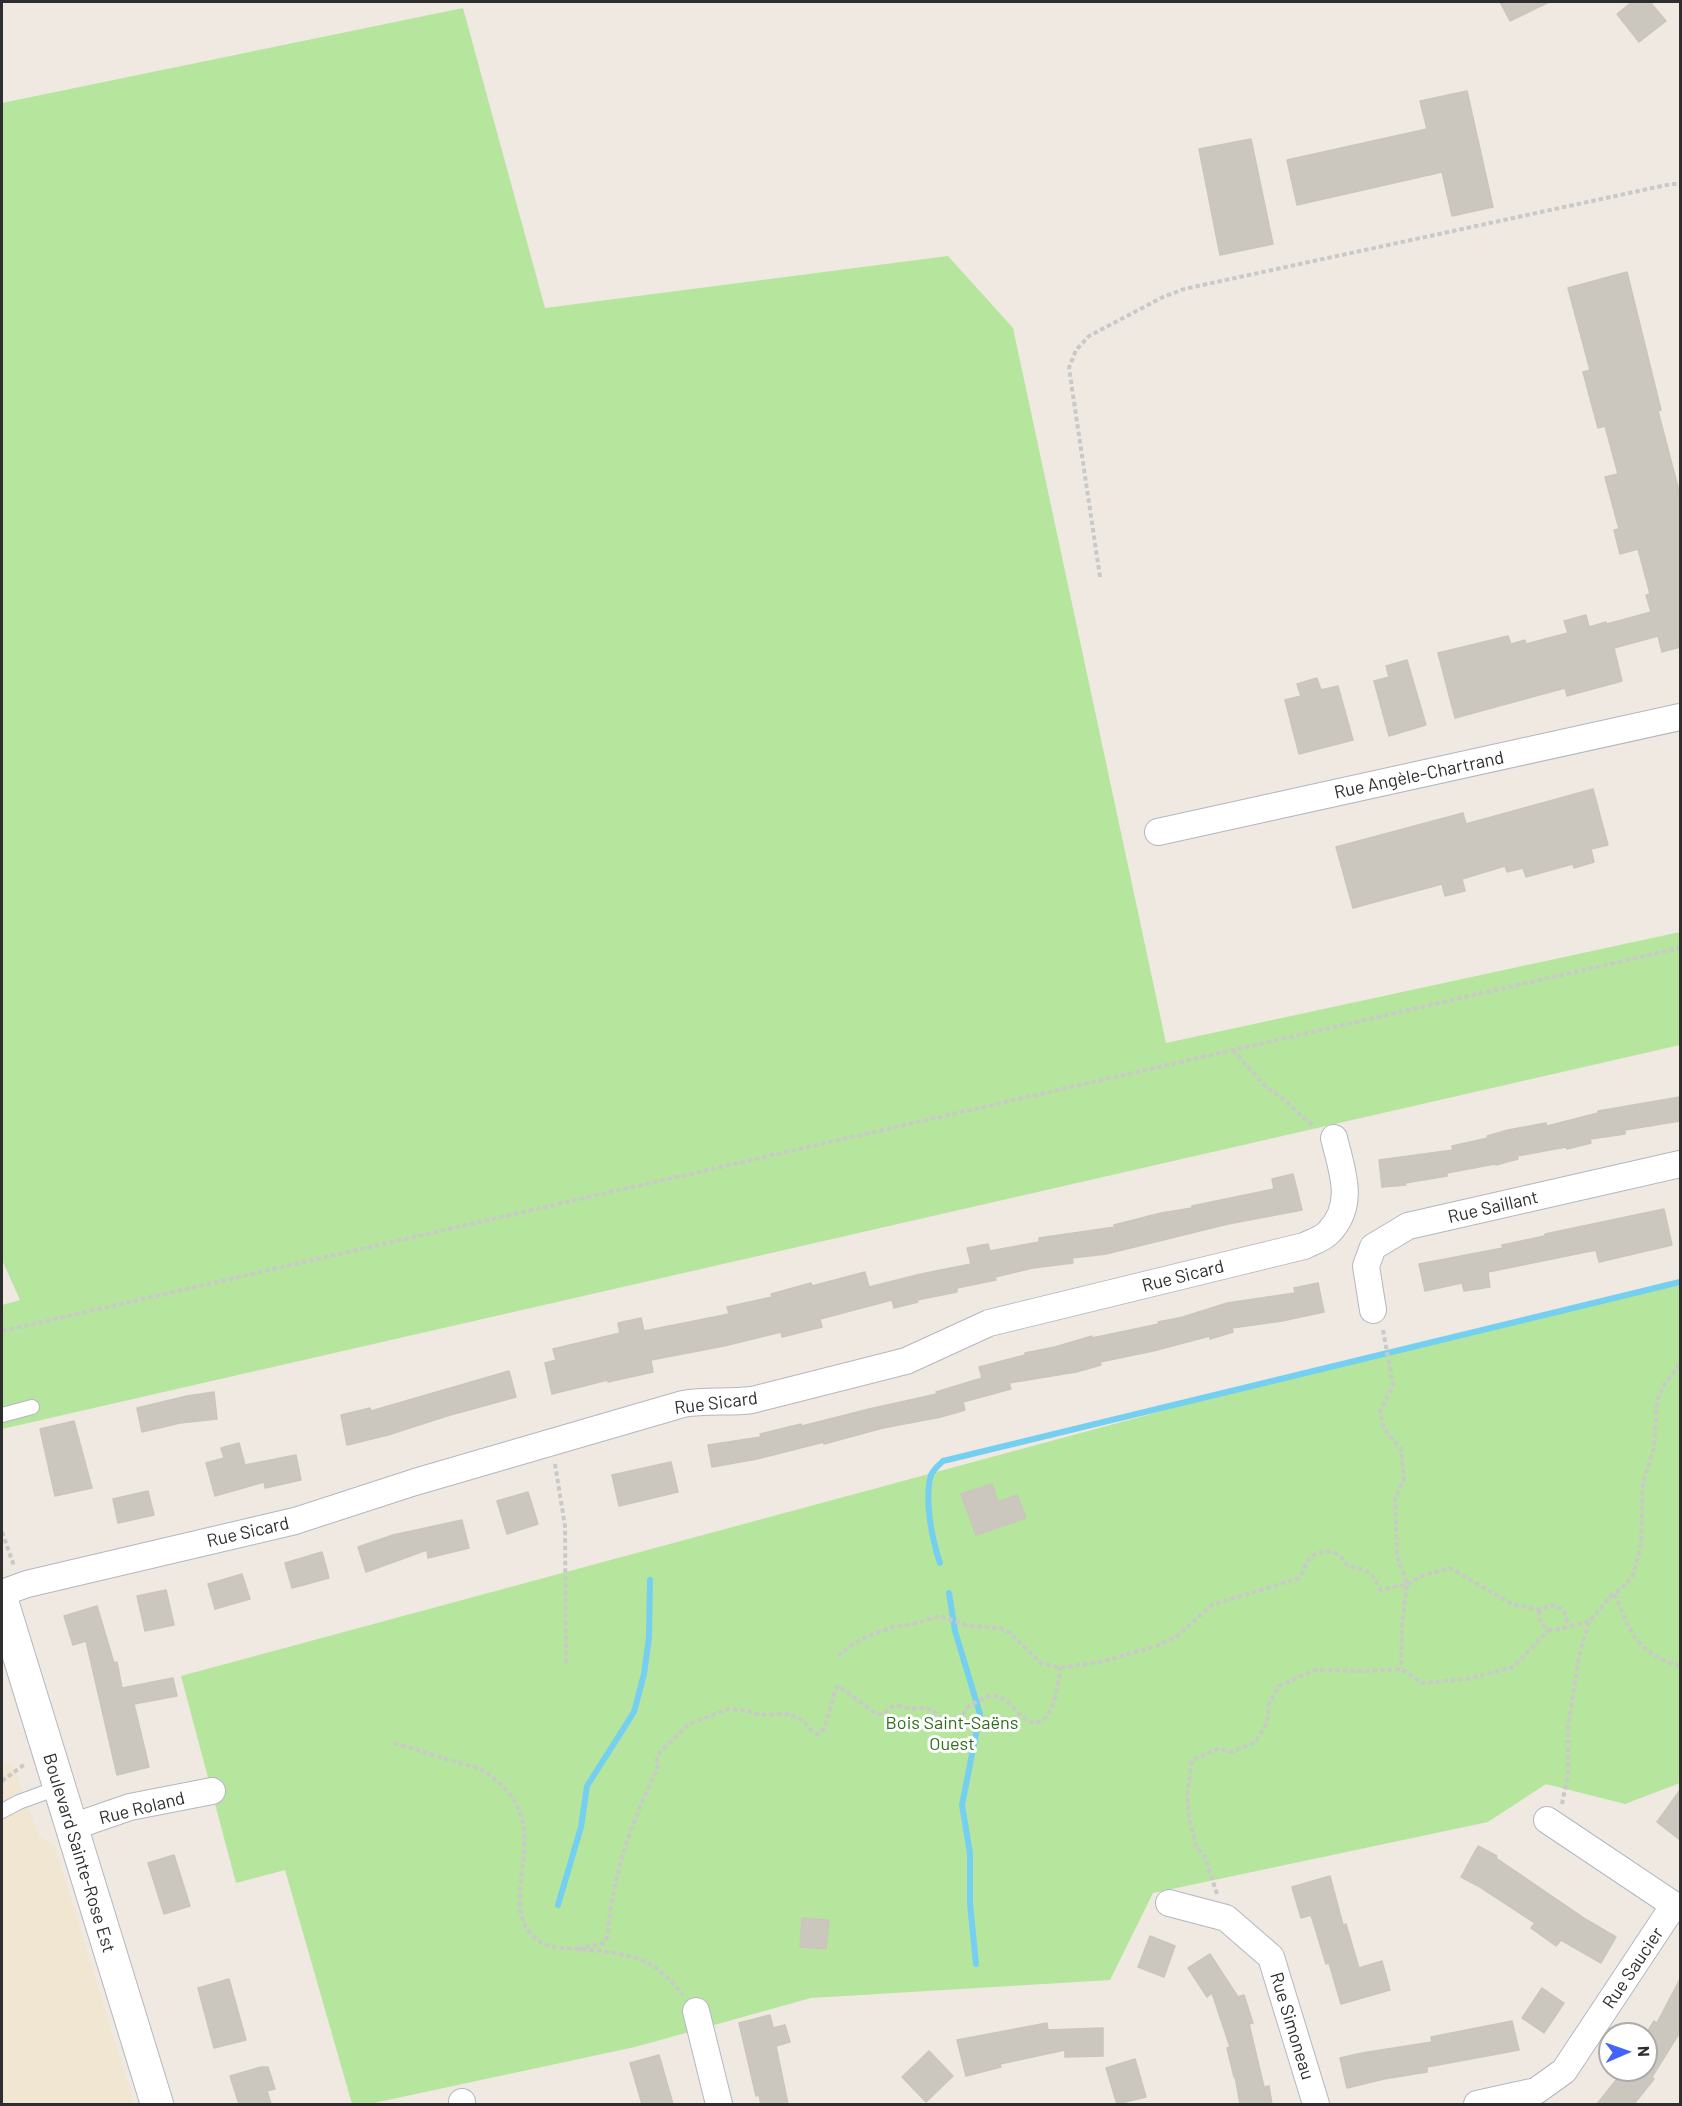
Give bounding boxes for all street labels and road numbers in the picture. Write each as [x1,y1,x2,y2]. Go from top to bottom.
street label: Rue Angèle-Chartrand [1332,746,1506,804]
street label: Rue Saillant [1446,1186,1540,1228]
street label: Rue Sicard [1140,1255,1226,1297]
street label: Rue Sicard [673,1387,759,1419]
street label: Rue Sicard [205,1512,291,1552]
street label: Boulevard Sainte-Rose Est [38,1751,120,1955]
street label: Rue Roland [97,1787,187,1829]
street label: Rue Saucier [1598,1923,1668,2013]
street label: Rue Simoneau [1265,1970,1319,2082]

